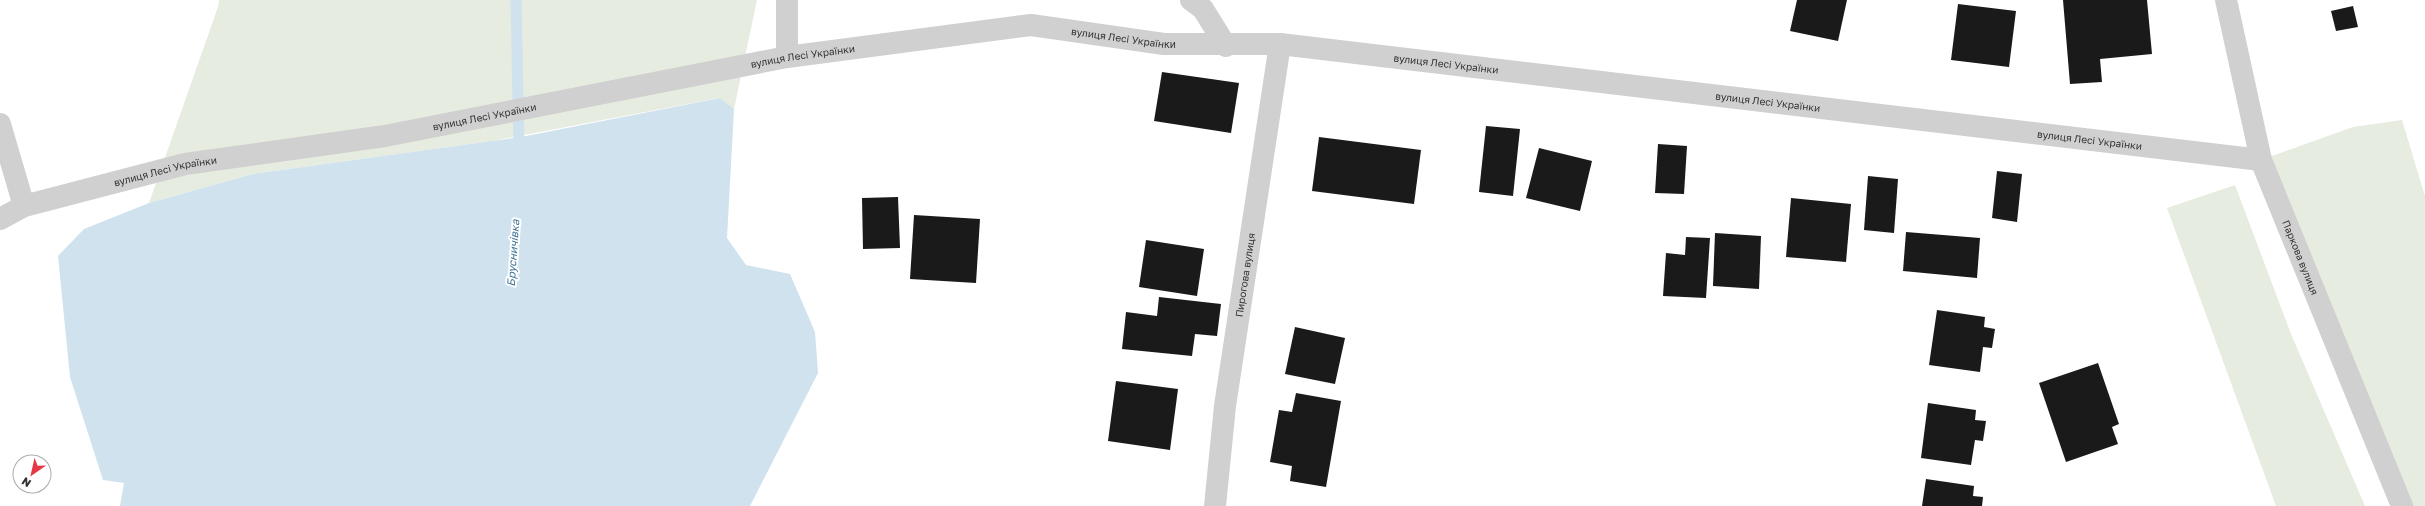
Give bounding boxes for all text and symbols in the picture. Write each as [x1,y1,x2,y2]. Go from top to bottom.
street label: вулиця Лесі Українки [1071,25,1176,50]
street label: вулиця Лесі Українки [749,42,856,70]
street label: вулиця Лесі Українки [1393,51,1499,76]
street label: вулиця Лесі Українки [1715,90,1821,114]
street label: вулиця Лесі Українки [432,100,537,133]
street label: вулиця Лесі Українки [2037,128,2143,152]
street label: вулиця Лесі Українки [112,154,218,188]
water label: Брусничівка [504,218,522,287]
street label: Паркова вулиця [2280,218,2321,297]
street label: Пирогова вулиця [1233,232,1257,318]
north arrow [12,454,52,494]
text: N [19,475,33,490]

